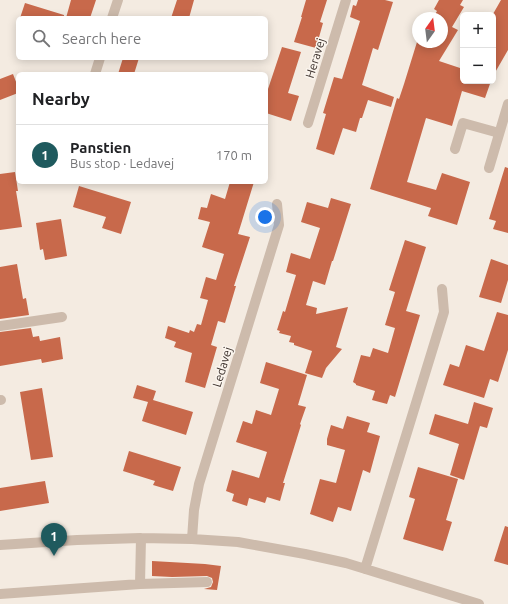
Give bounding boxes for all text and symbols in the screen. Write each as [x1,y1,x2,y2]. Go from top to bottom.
north arrow [412,12,448,48]
map controls [460,12,496,84]
button: + [460,12,496,48]
search box [16,16,268,60]
icon: search [30,27,52,49]
text: Search here [62,30,141,47]
street label: Heravej [303,36,327,80]
button: − [460,48,496,84]
text: Nearby [32,89,90,108]
text: Panstien [70,139,131,156]
text: 1 [41,148,49,162]
text: 170 m [216,148,252,162]
text: Bus stop · Ledavej [70,156,174,170]
your location [255,207,275,227]
street label: Ledavej [210,345,234,389]
pin: 1 [41,523,67,556]

